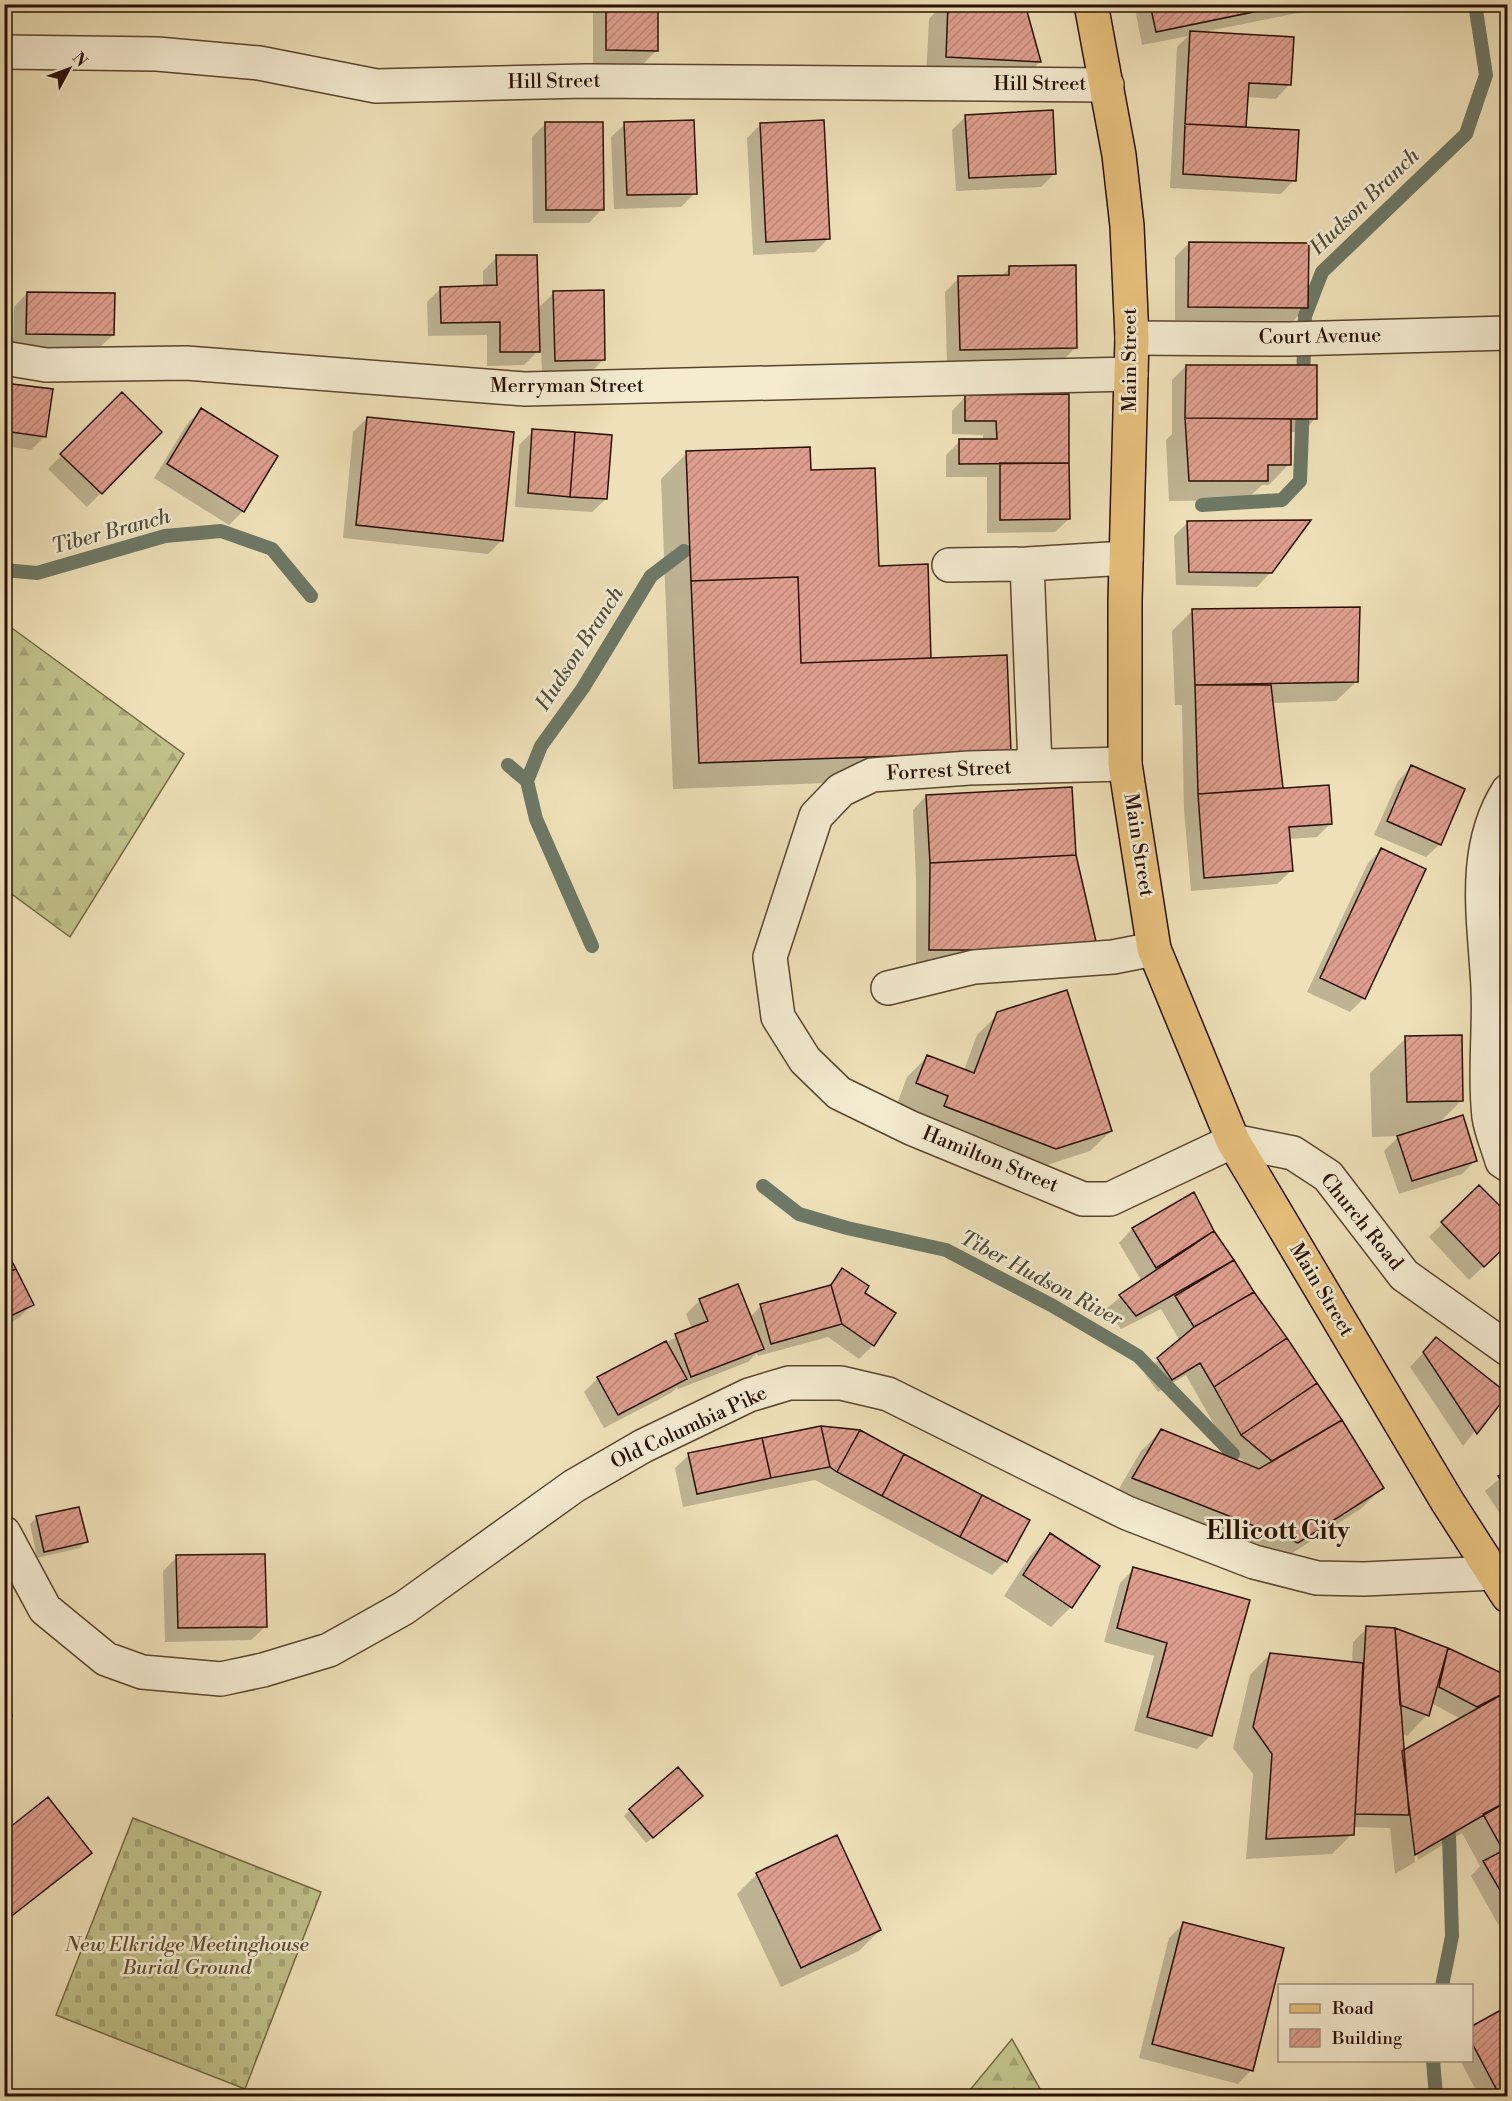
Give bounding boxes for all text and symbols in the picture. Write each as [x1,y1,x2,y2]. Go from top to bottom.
north arrow [39,39,99,99]
text: N [68,48,91,71]
street label: Hill Street [507,69,601,95]
street label: Hill Street [994,72,1086,97]
water label: Hudson Branch [1304,143,1425,262]
street label: Main Street [1118,308,1143,412]
street label: Court Avenue [1258,323,1382,351]
street label: Merryman Street [490,374,644,399]
water label: Tiber Branch [49,504,173,560]
water label: Hudson Branch [530,582,630,717]
street label: Forrest Street [886,755,1012,787]
street label: Main Street [1117,791,1159,899]
street label: Hamilton Street [918,1121,1062,1199]
street label: Church Road [1314,1168,1408,1276]
water label: Tiber Hudson River [955,1225,1128,1333]
street label: Main Street [1283,1239,1359,1341]
street label: Old Columbia Pike [607,1381,771,1475]
district label: Ellicott City [1206,1515,1351,1547]
park label: New Elkridge Meetinghouse Burial Ground [64,1933,310,1981]
legend [1278,1984,1473,2062]
text: Road [1332,1997,1375,2020]
text: Building [1331,2027,1403,2050]

